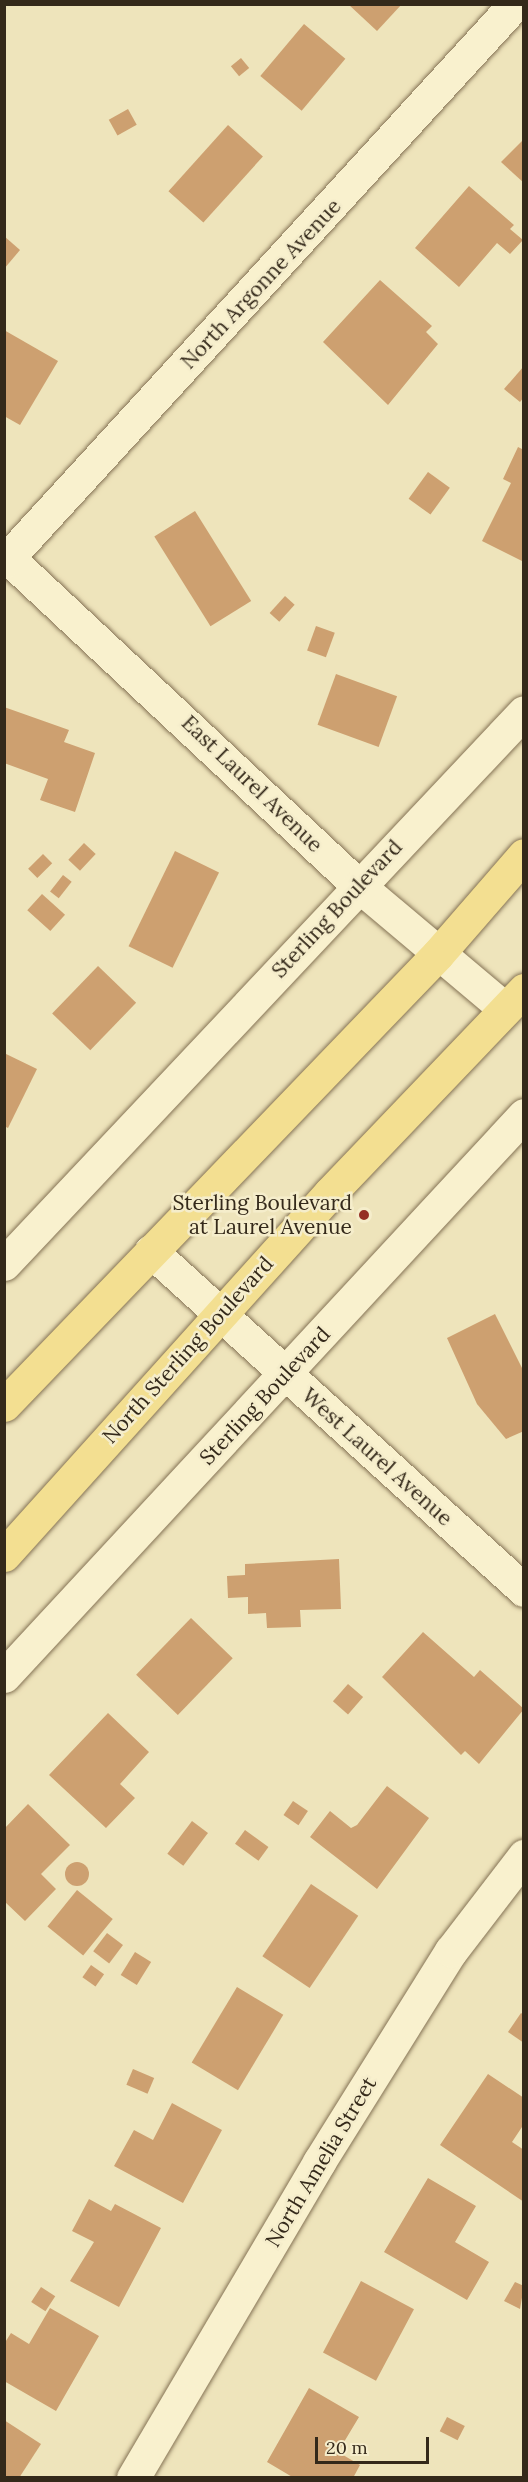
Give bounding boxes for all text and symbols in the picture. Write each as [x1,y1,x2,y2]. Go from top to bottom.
street label: North Argonne Avenue [176,194,346,374]
street label: East Laurel Avenue [176,710,328,858]
street label: Sterling Boulevard [267,835,407,983]
place label: Sterling Boulevard at Laurel Avenue [173,1190,352,1240]
marker: Sterling Boulevard at Laurel Avenue [357,1208,371,1222]
street label: North Sterling Boulevard [97,1251,279,1449]
street label: Sterling Boulevard [195,1322,335,1470]
street label: West Laurel Avenue [297,1383,457,1531]
street label: North Amelia Street [260,2072,382,2252]
scale bar [318,2425,432,2463]
text: 20 m [326,2436,368,2459]

